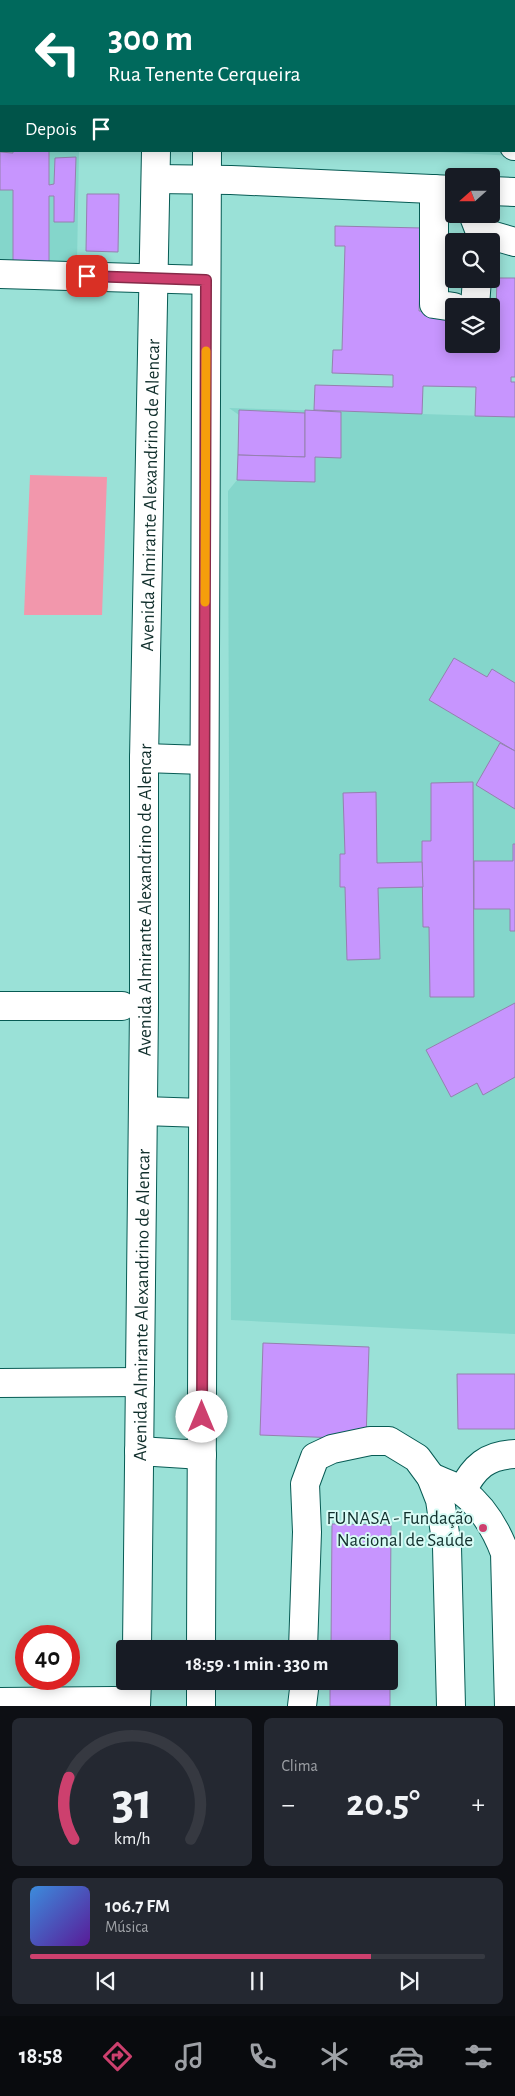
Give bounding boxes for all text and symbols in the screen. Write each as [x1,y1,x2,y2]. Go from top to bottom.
icon: left [25,20,90,85]
text: 300 m [108,22,193,57]
text: Rua Tenente Cerqueira [108,63,301,85]
icon: arrive [87,115,115,143]
text: Depois [25,120,77,139]
north arrow [445,168,500,222]
map controls [445,168,500,353]
button: search [445,233,500,288]
pin [66,255,108,297]
icon: arrive [73,262,101,290]
button: layers [445,298,500,353]
street label: Avenida Almirante Alexandrino de Alencar [138,339,163,652]
street label: Avenida Almirante Alexandrino de Alencar [135,744,155,1056]
street label: Avenida Almirante Alexandrino de Alencar [131,1149,153,1461]
position arrow [175,1390,227,1442]
place label: FUNASA - Fundação Nacional de Saúde [326,1509,473,1550]
marker: FUNASA - Fundação Nacional de Saúde [477,1522,489,1534]
speed limit sign: 40 [15,1625,80,1690]
text: 18:59 · 1 min · 330 m [186,1655,328,1674]
text: Clima [282,1758,318,1774]
text: 31 [111,1776,152,1828]
text: 20.5° [346,1785,420,1823]
text: − [282,1791,295,1819]
text: + [472,1791,485,1819]
text: km/h [113,1830,150,1848]
text: 106.7 FM [105,1897,170,1916]
text: Música [105,1919,149,1935]
icon: previous [92,1967,120,1995]
icon: pause [243,1967,271,1995]
icon: next [395,1967,423,1995]
icon: directions [100,2039,135,2074]
icon: music [172,2039,207,2074]
icon: phone [245,2039,280,2074]
icon: climate [317,2039,352,2074]
icon: car [389,2039,424,2074]
icon: filters [461,2039,496,2074]
text: 18:58 [19,2045,63,2067]

